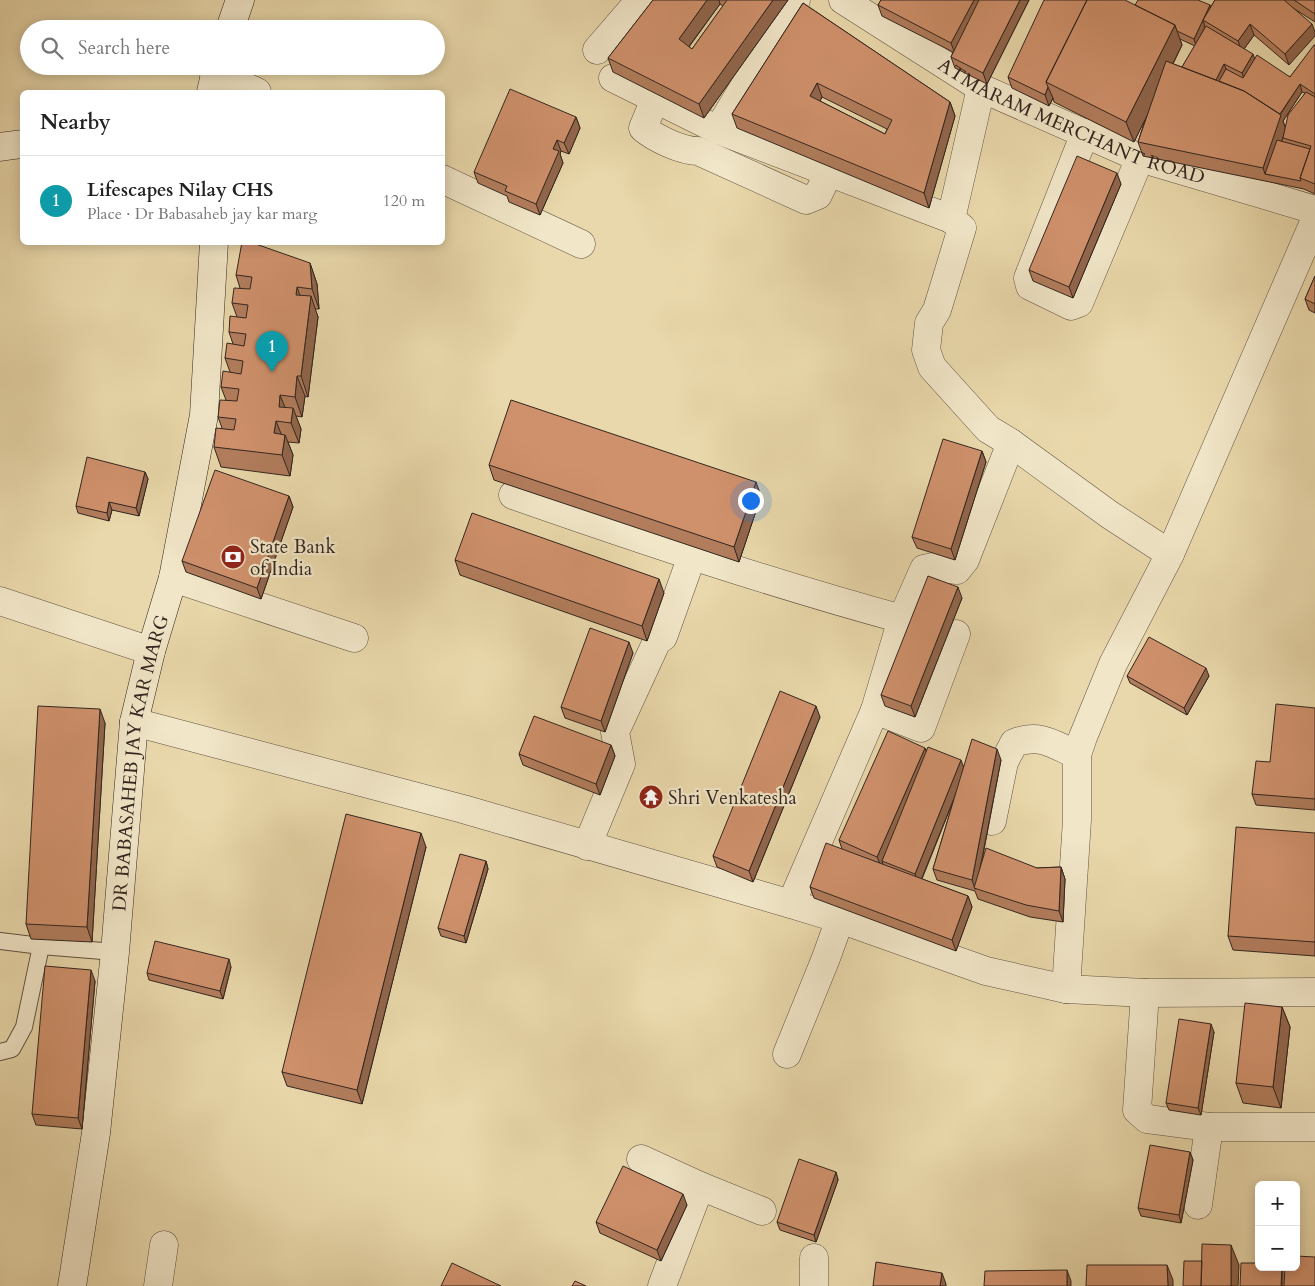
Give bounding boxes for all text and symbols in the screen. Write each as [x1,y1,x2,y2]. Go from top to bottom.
search box [20,20,445,75]
icon: search [38,34,66,62]
text: Search here [78,35,170,61]
street label: ATMARAM MERCHANT ROAD [933,52,1208,191]
text: Nearby [40,108,111,137]
text: Lifescapes Nilay CHS [87,177,273,203]
text: 1 [52,190,60,212]
text: 120 m [383,190,425,212]
text: Place · Dr Babasaheb jay kar marg [87,203,317,225]
pin: 1 [256,331,288,372]
your location [738,488,764,514]
place label: State Bank of India [250,534,336,582]
bank icon: State Bank of India [220,544,246,570]
street label: DR BABASAHEB JAY KAR MARG [106,612,175,912]
temple icon: Shri Venkatesha [638,784,664,810]
place label: Shri Venkatesha [668,785,797,811]
map controls [1255,1181,1300,1271]
button: + [1255,1181,1300,1226]
button: − [1255,1226,1300,1271]

